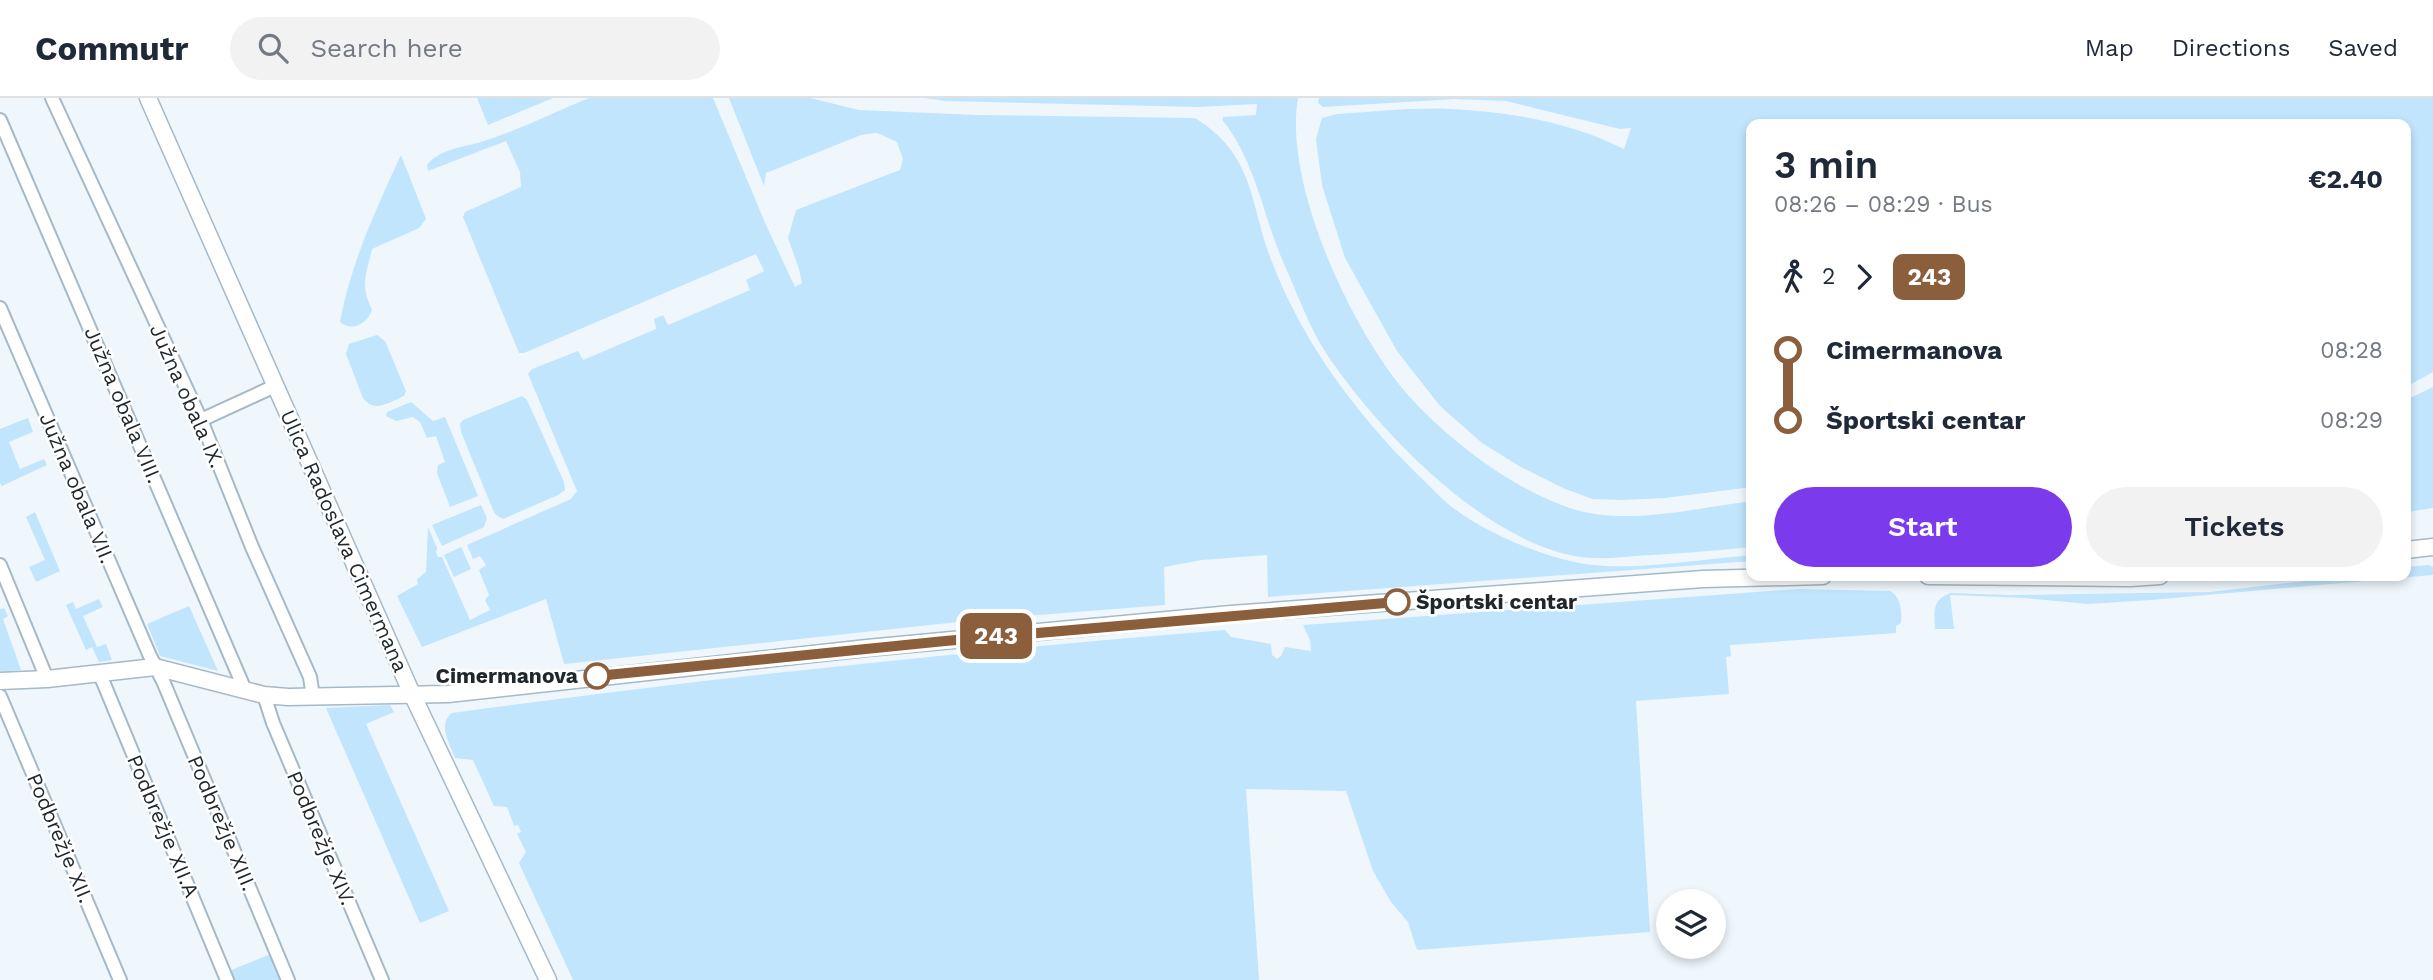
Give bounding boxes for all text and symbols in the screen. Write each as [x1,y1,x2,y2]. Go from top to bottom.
search box [230,17,720,80]
text: Commutr [35,29,188,68]
icon: search [254,29,292,67]
text: Search here [310,33,463,63]
text: Map [2085,34,2134,62]
text: Directions [2172,34,2290,62]
text: Saved [2328,34,2398,62]
text: 3 min [1774,143,1878,187]
text: €2.40 [2308,164,2383,194]
text: 08:26 – 08:29 · Bus [1774,191,1993,218]
icon: walk [1774,258,1812,296]
icon: forward [1845,258,1883,296]
text: 2 [1822,263,1835,290]
text: 243 [1907,263,1951,291]
street label: Južna obala IX. [145,320,230,471]
street label: Južna obala VIII. [79,323,168,487]
text: Cimermanova [1826,335,2002,365]
text: 08:28 [2320,337,2383,364]
text: Športski centar [1826,405,2026,435]
street label: Ulica Radoslava Cimermana [275,406,414,676]
text: 08:29 [2320,407,2383,434]
street label: Južna obala VII. [35,409,120,567]
button: Start [1774,487,2072,567]
button: Tickets [2086,487,2383,567]
marker: Športski centar [1384,589,1410,615]
place label: Športski centar [1416,589,1577,614]
line badge: 243 [956,613,1036,659]
text: 243 [974,622,1018,650]
place label: Cimermanova [436,663,579,688]
marker: Cimermanova [584,663,610,689]
street label: Podbrežje XII.A [122,751,205,901]
street label: Podbrežje XIII. [183,751,262,894]
street label: Podbrežje XIV. [282,767,361,909]
street label: Podbrežje XII. [22,769,99,906]
map controls [1656,889,1726,959]
button: layers [1656,889,1726,959]

